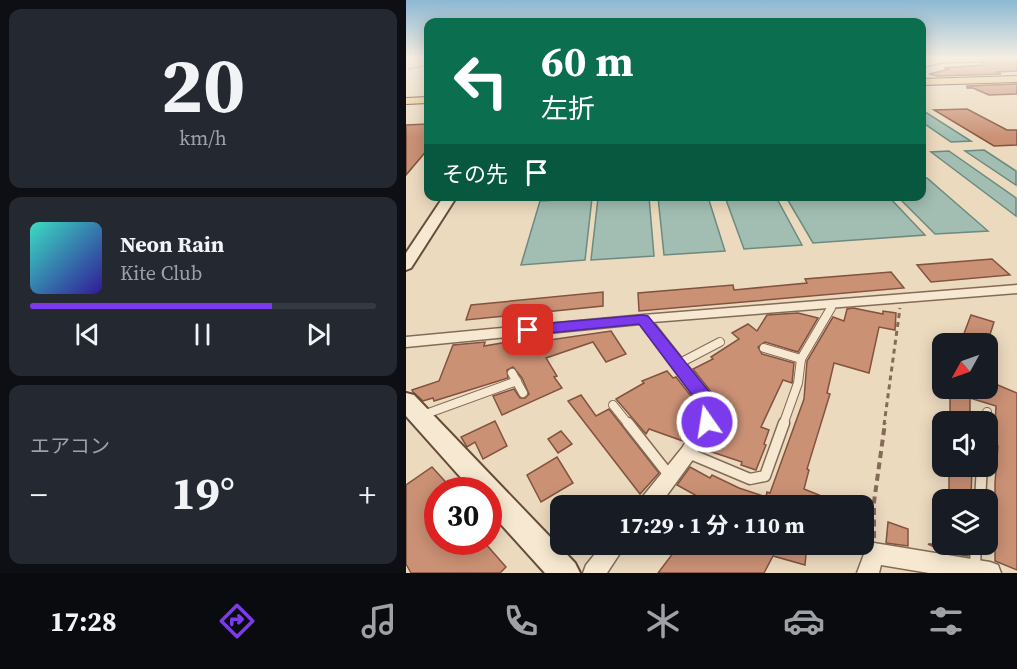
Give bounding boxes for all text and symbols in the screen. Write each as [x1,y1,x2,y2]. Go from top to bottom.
text: 20 [161,31,245,138]
text: 60 m [541,32,634,90]
icon: left [442,42,520,120]
text: 左折 [541,90,595,127]
text: km/h [179,124,227,152]
icon: arrive [520,156,553,189]
text: その先 [442,159,508,189]
text: Neon Rain [120,229,224,259]
text: Kite Club [120,259,202,287]
pin [502,304,553,355]
icon: arrive [511,313,544,346]
icon: previous [71,318,104,351]
icon: pause [186,318,219,351]
icon: next [302,318,335,351]
north arrow [932,333,998,399]
map controls [932,333,998,555]
position arrow [675,390,739,454]
button: sound [932,411,998,477]
text: エアコン [30,432,110,460]
text: 19° [171,462,235,524]
text: − [30,472,48,517]
text: + [358,472,376,517]
speed limit sign: 30 [424,477,502,555]
button: layers [932,489,998,555]
text: 17:29 · 1 分 · 110 m [619,510,805,540]
icon: directions [216,600,258,642]
icon: music [358,600,400,642]
icon: phone [500,600,542,642]
icon: climate [642,600,684,642]
icon: car [783,600,825,642]
icon: filters [925,600,967,642]
text: 17:28 [50,603,117,640]

